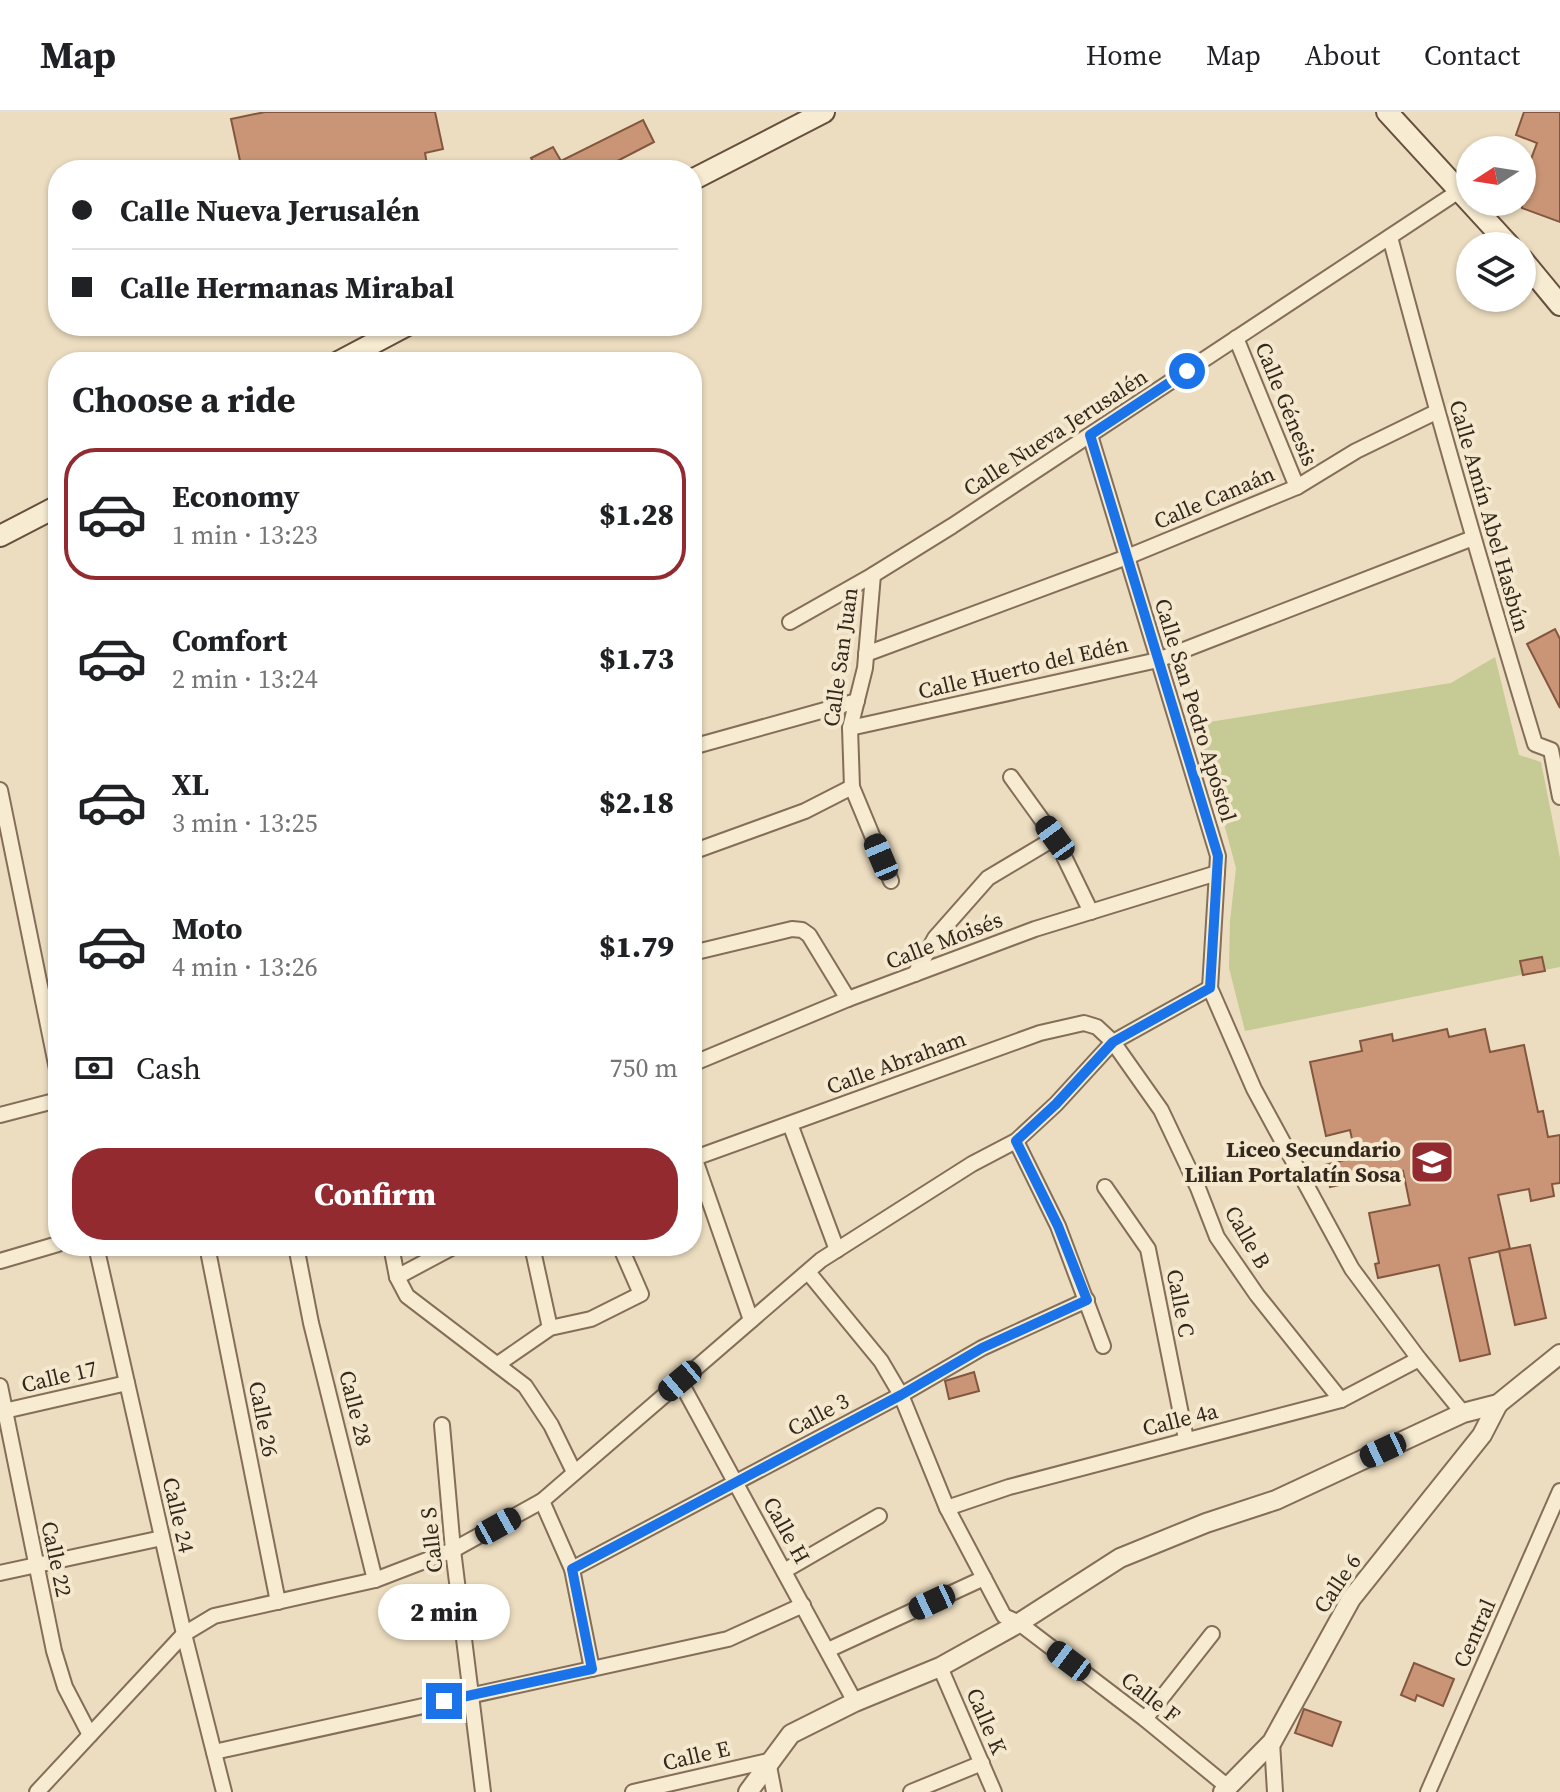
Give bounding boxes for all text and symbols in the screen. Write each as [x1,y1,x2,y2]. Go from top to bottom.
text: Map [40,29,116,81]
text: Home [1086,36,1162,74]
text: Map [1206,36,1261,74]
text: About [1305,36,1380,74]
text: Contact [1424,36,1520,74]
north arrow [1456,136,1536,216]
map controls [1456,136,1536,312]
text: Calle Nueva Jerusalén [120,190,420,231]
button: layers [1456,232,1536,312]
text: Calle Hermanas Mirabal [120,267,454,308]
street label: Calle Génesis [1249,338,1325,470]
route start [1169,353,1205,389]
street label: Calle Nueva Jerusalén [957,361,1153,503]
text: Choose a ride [72,375,295,424]
street label: Calle Amín Abel Hasbún [1443,396,1537,636]
street label: Calle Canaán [1149,458,1279,536]
text: Economy [172,476,300,517]
icon: car [76,478,148,550]
text: $1.28 [599,494,674,535]
text: 1 min · 13:23 [172,517,318,553]
street label: Calle San Juan [815,586,865,728]
street label: Calle San Pedro Apóstol [1148,595,1244,825]
text: Comfort [172,620,287,661]
icon: car [76,622,148,694]
street label: Calle Huerto del Edén [915,628,1131,706]
text: $1.73 [599,638,674,679]
text: 2 min · 13:24 [172,661,318,697]
text: XL [172,764,209,805]
icon: car [76,766,148,838]
text: $2.18 [599,782,674,823]
text: 3 min · 13:25 [172,805,318,841]
car [1031,812,1079,864]
car [861,830,901,884]
street label: Calle Moisés [881,904,1007,976]
text: Moto [172,908,243,949]
icon: car [76,910,148,982]
text: $1.79 [599,926,674,967]
text: 4 min · 13:26 [172,949,318,985]
street label: Calle Abraham [822,1023,970,1101]
icon: cash [72,1046,116,1090]
text: Cash [136,1048,201,1089]
text: 750 m [610,1050,678,1086]
place label: Liceo Secundario Lilian Portalatín Sosa [1184,1134,1401,1189]
school or university icon: Liceo Secundario Lilian Portalatín Sosa [1408,1138,1456,1186]
button: Confirm [72,1148,678,1240]
street label: Calle B [1218,1200,1278,1274]
street label: Calle C [1160,1267,1202,1340]
street label: Calle 17 [18,1353,100,1399]
car [654,1356,706,1406]
street label: Calle 28 [332,1367,380,1449]
street label: Calle 26 [242,1379,286,1459]
street label: Calle 3 [782,1385,854,1443]
street label: Calle 4a [1139,1395,1222,1443]
car [1356,1429,1410,1471]
street label: Calle 24 [156,1474,202,1556]
street label: Calle H [756,1491,818,1569]
car [471,1504,525,1548]
street label: Calle S [413,1506,449,1574]
street label: Calle 22 [34,1518,80,1600]
street label: Calle 6 [1306,1547,1368,1619]
car [905,1581,959,1623]
callout: 2 min [378,1585,510,1641]
text: 2 min [410,1594,478,1630]
street label: Central [1446,1594,1502,1672]
car [1043,1637,1095,1685]
street label: Calle F [1115,1664,1187,1730]
route end [426,1683,462,1719]
street label: Calle K [960,1683,1014,1759]
street label: Calle E [660,1733,732,1777]

